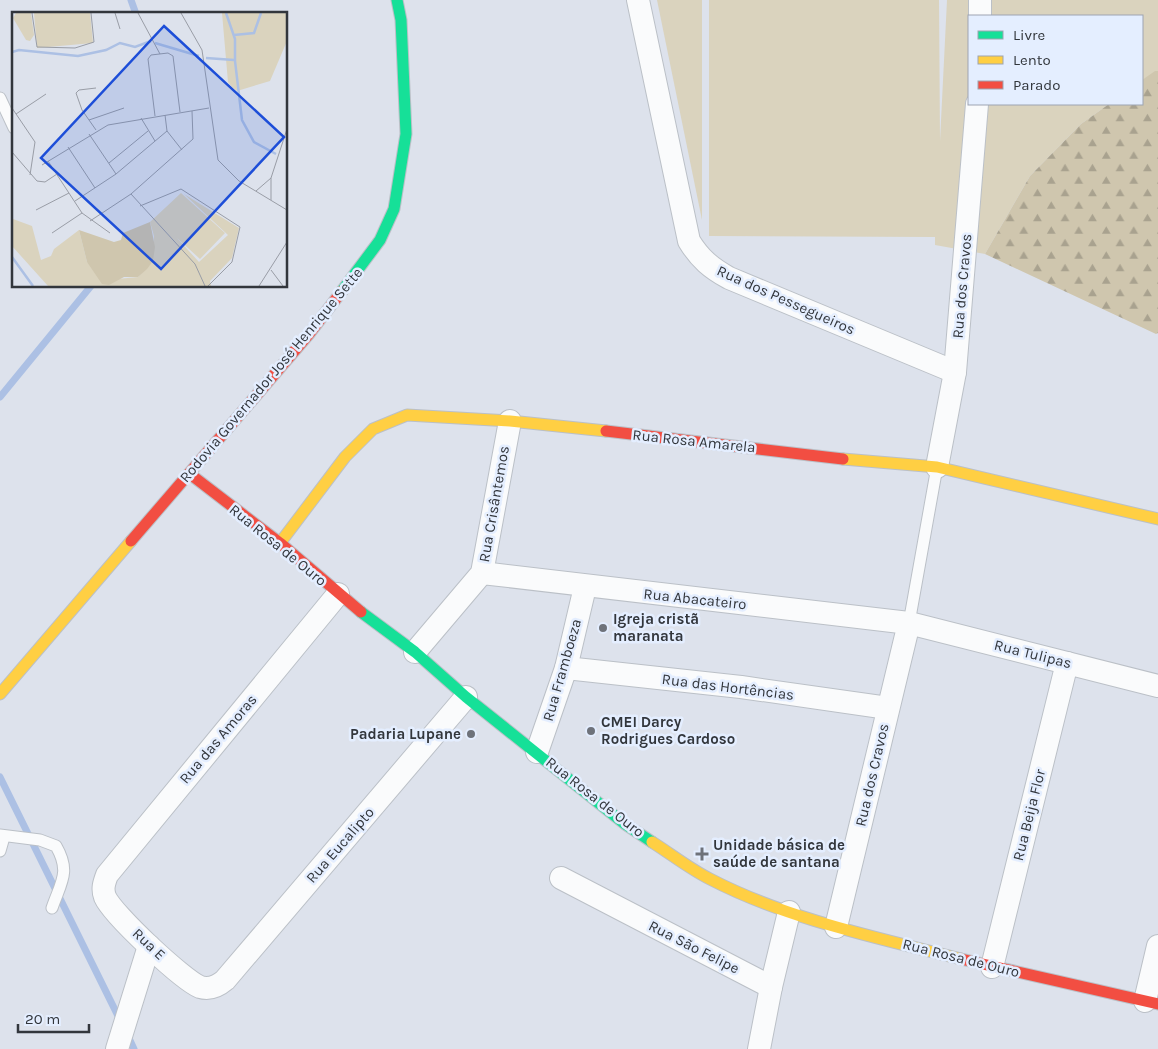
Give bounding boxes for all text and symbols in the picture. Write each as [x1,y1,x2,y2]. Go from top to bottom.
inset map [12,12,288,288]
legend [968,15,1143,105]
text: Livre [1013,26,1045,44]
text: Lento [1013,51,1051,69]
text: Parado [1013,76,1060,94]
street label: Rua dos Cravos [948,233,976,339]
street label: Rua dos Pessegueiros [714,261,858,339]
street label: Rodovia Governador José Henrique Sette [176,264,366,486]
street label: Rua Rosa Amarela [632,426,756,456]
street label: Rua Crisântemos [475,444,513,564]
street label: Rua Rosa de Ouro [226,500,330,590]
street label: Rua Abacateiro [643,585,747,613]
place label: Igreja cristã maranata [613,610,699,645]
street label: Rua Framboeza [539,617,585,723]
marker: Igreja cristã maranata [597,622,609,634]
street label: Rua Tulipas [992,636,1074,672]
street label: Rua das Hortências [661,670,795,704]
street label: Rua das Amoras [175,691,261,787]
place label: CMEI Darcy Rodrigues Cardoso [601,713,735,748]
street label: Rua dos Cravos [851,722,893,828]
place label: Padaria Lupane [350,725,461,743]
marker: CMEI Darcy Rodrigues Cardoso [585,725,597,737]
marker: Padaria Lupane [465,728,477,740]
street label: Rua Rosa de Ouro [542,753,648,841]
street label: Rua Beija Flor [1009,767,1049,863]
street label: Rua Eucalipto [302,803,378,887]
place label: Unidade básica de saúde de santana [713,836,845,871]
marker: Unidade básica de saúde de santana [695,847,709,861]
street label: Rua São Felipe [646,916,742,978]
street label: Rua E [129,924,169,964]
street label: Rua Rosa de Ouro [901,935,1021,981]
scale bar [18,1002,89,1034]
text: 20 m [25,1010,60,1028]

